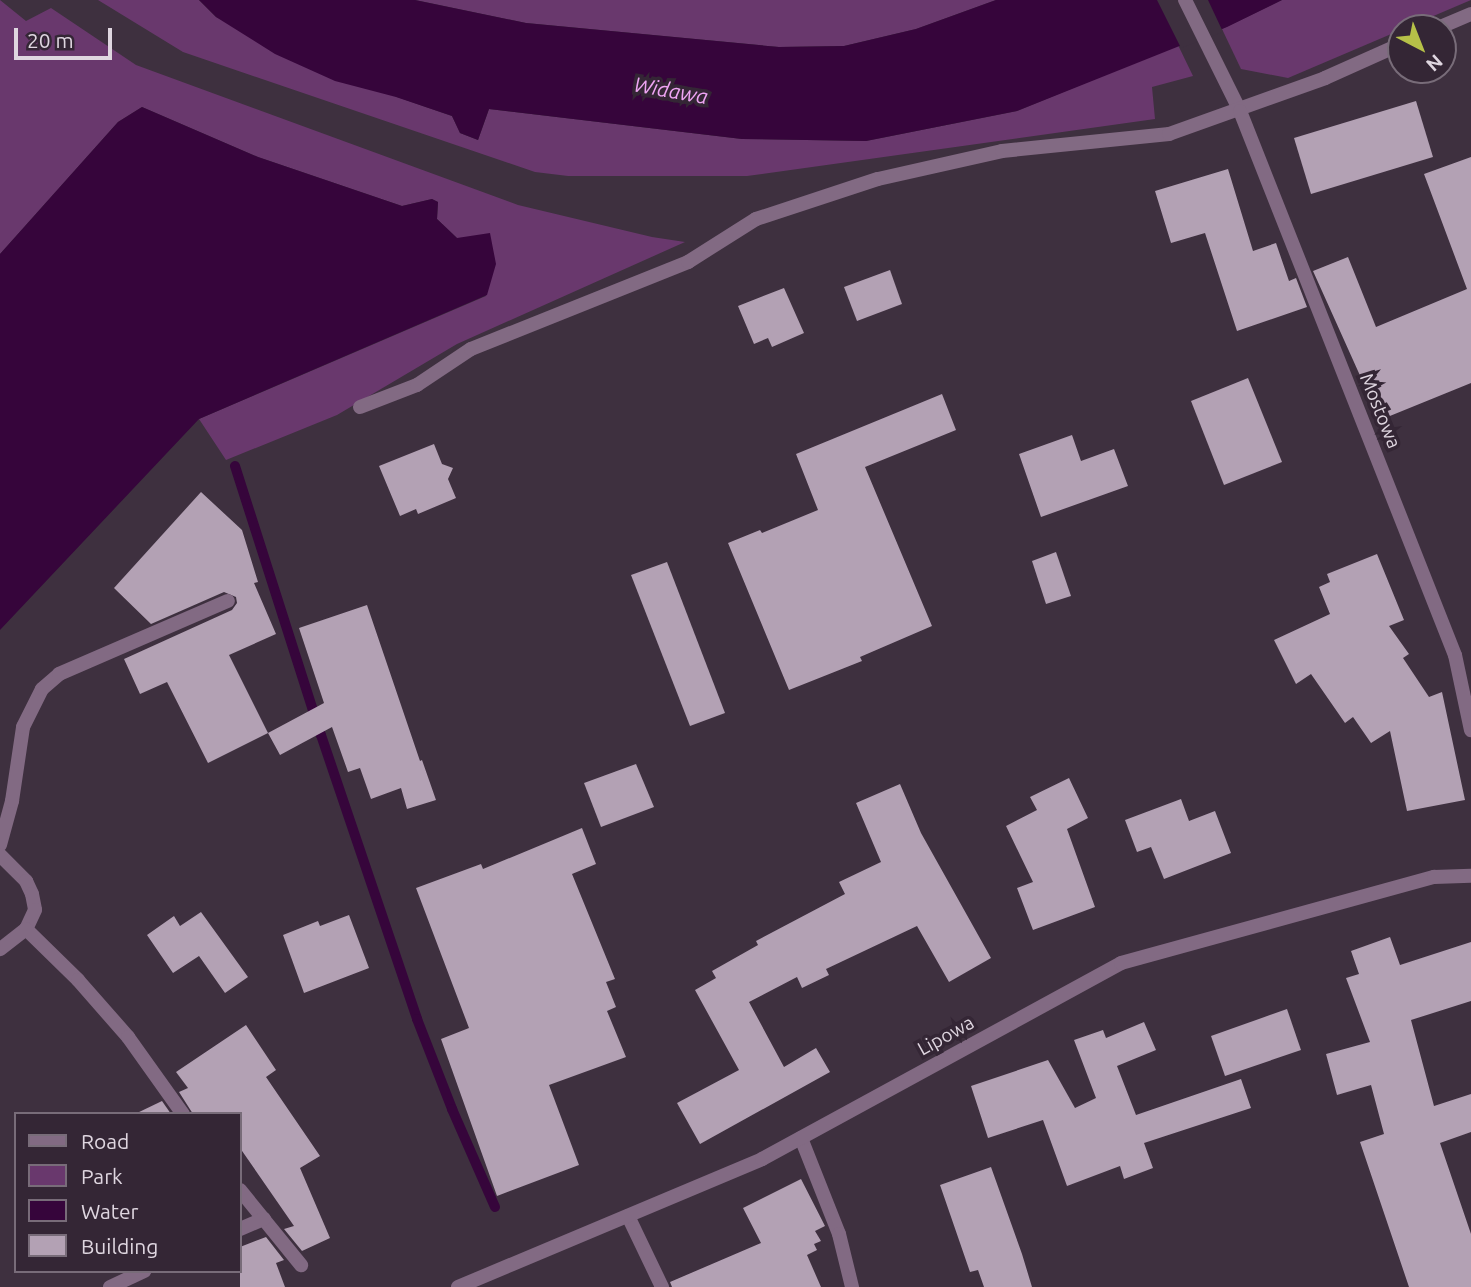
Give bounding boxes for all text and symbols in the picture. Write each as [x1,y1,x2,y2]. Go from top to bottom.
scale bar [18,14,116,58]
north arrow [1387,14,1457,84]
text: 20 m [27,28,74,52]
text: N [1422,50,1447,76]
water label: Widawa [632,71,710,109]
street label: Mostowa [1355,370,1405,452]
street label: Lipowa [914,1011,978,1061]
legend [14,1112,242,1273]
text: Road [81,1129,129,1153]
text: Park [81,1164,123,1188]
text: Water [81,1199,139,1223]
text: Building [81,1234,158,1258]

